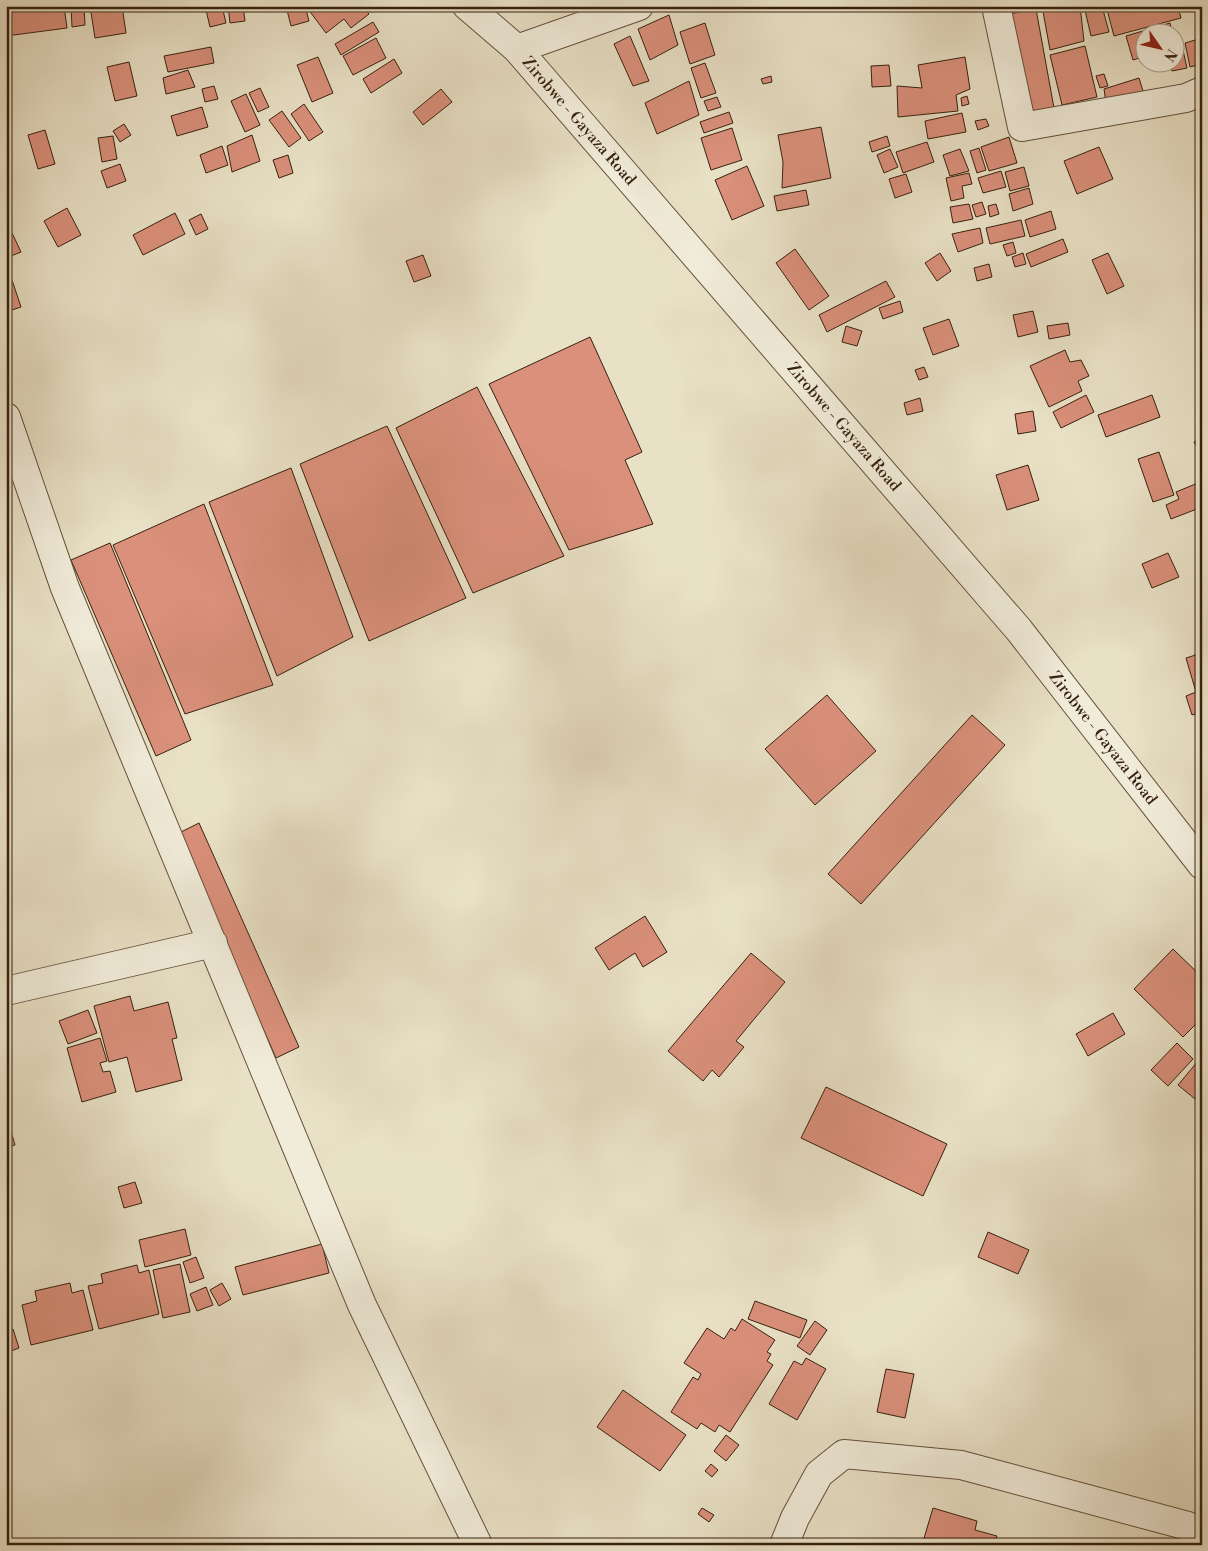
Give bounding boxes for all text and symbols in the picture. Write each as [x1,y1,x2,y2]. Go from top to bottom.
north arrow [1136,22,1186,72]
text: N [1159,45,1181,64]
street label: Zirobwe - Gayaza Road [518,53,640,189]
street label: Zirobwe - Gayaza Road [783,359,905,495]
street label: Zirobwe - Gayaza Road [1045,667,1161,809]

